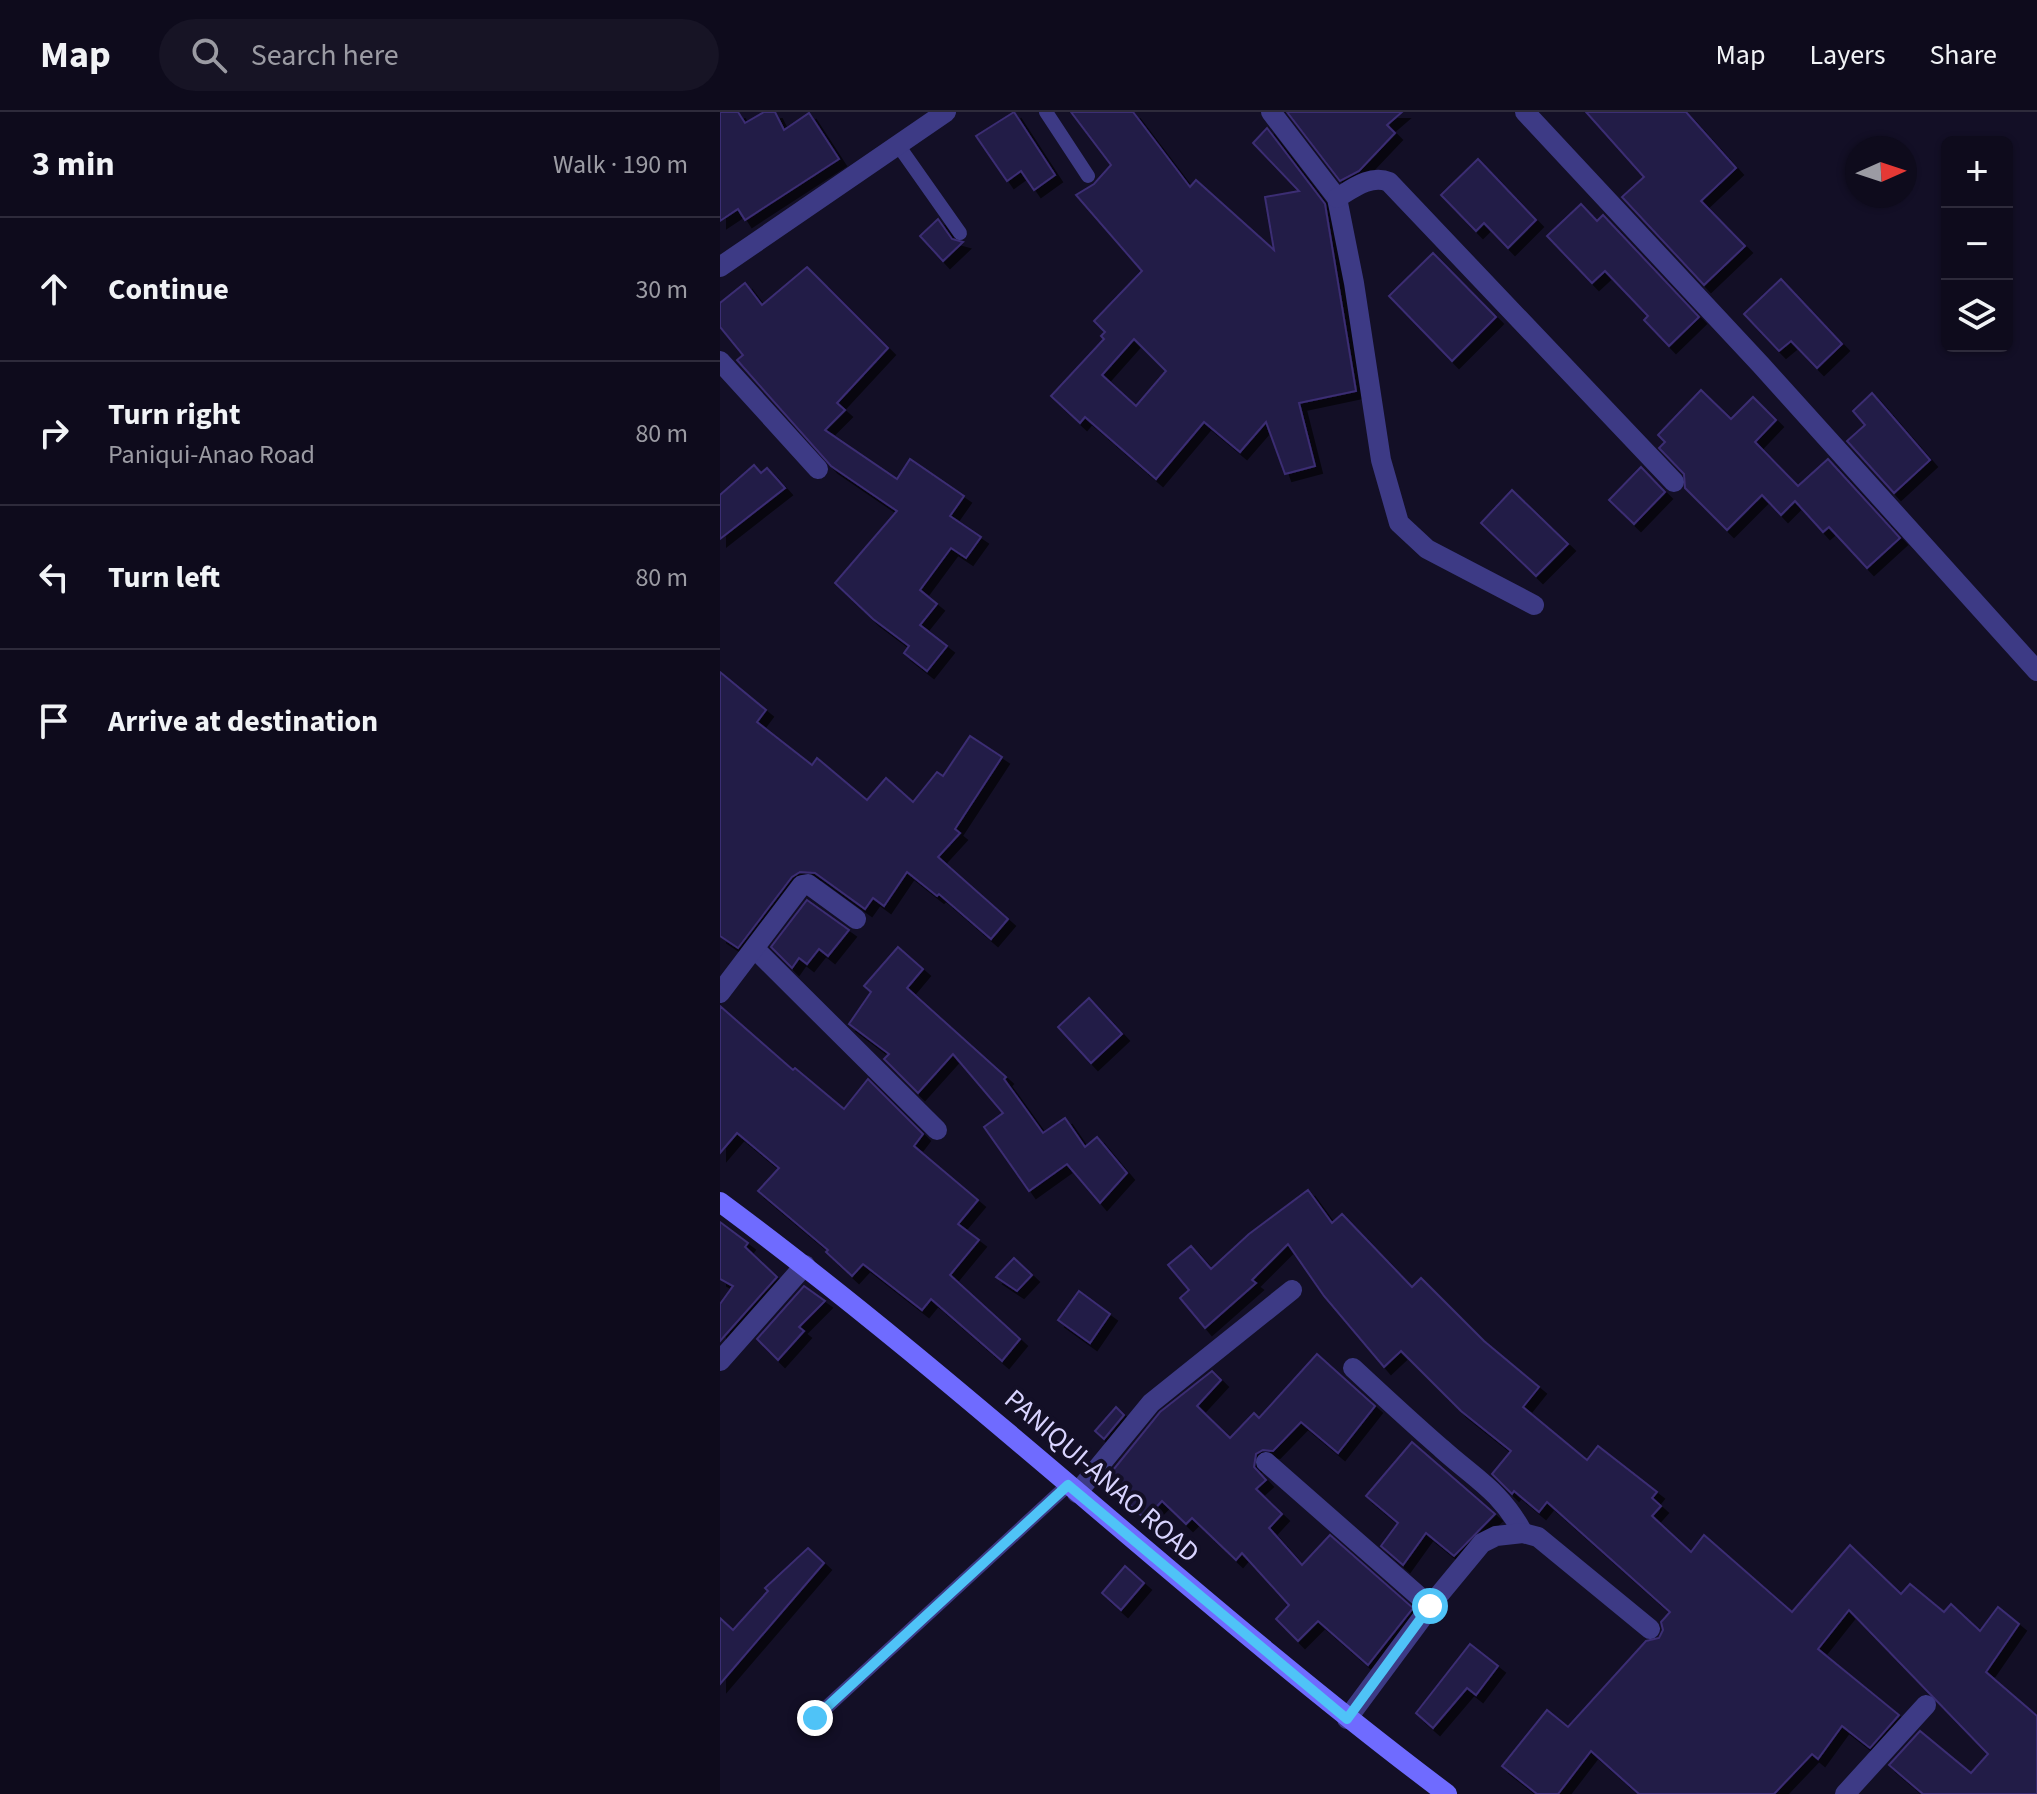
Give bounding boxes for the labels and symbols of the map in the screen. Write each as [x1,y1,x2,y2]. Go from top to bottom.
north arrow [1845,136,1917,208]
street label: PANIQUI-ANAO ROAD [996,1380,1208,1572]
route start [1412,1588,1448,1624]
route end [797,1700,833,1736]

